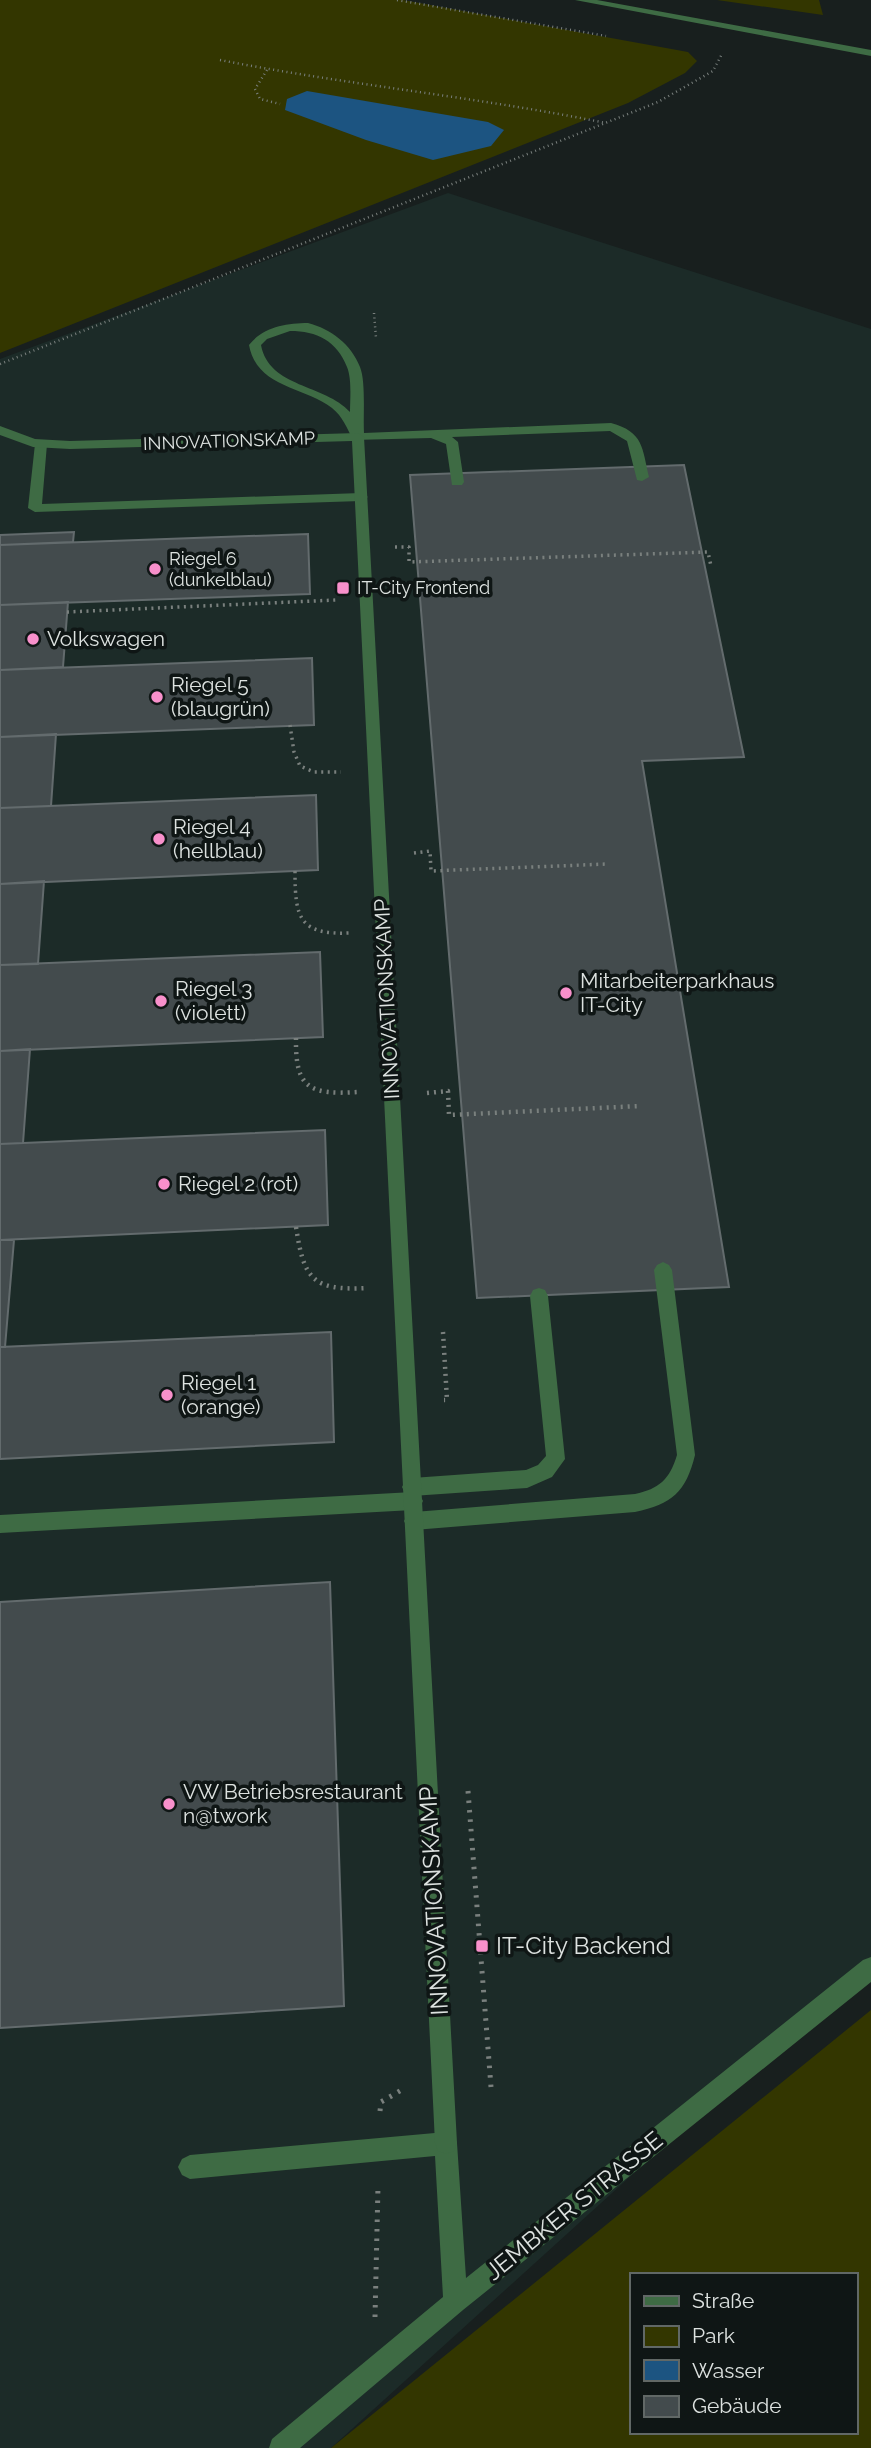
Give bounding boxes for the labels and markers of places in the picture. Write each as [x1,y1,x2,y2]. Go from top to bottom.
place label: Riegel 6 (dunkelblau) [169,548,272,590]
marker: Riegel 6 (dunkelblau) [147,561,163,577]
place label: IT-City Frontend [357,577,490,598]
marker: IT-City Frontend [335,580,351,596]
place label: Volkswagen [47,626,165,651]
marker: Volkswagen [25,631,41,647]
place label: Riegel 5 (blaugrün) [171,672,270,721]
marker: Riegel 5 (blaugrün) [149,689,165,705]
place label: Riegel 4 (hellblau) [173,814,263,863]
marker: Riegel 4 (hellblau) [151,831,167,847]
place label: Mitarbeiterparkhaus IT-City [580,968,774,1017]
place label: Riegel 3 (violett) [175,976,252,1025]
marker: Mitarbeiterparkhaus IT-City [558,985,574,1001]
marker: Riegel 3 (violett) [153,993,169,1009]
place label: Riegel 2 (rot) [178,1171,298,1196]
marker: Riegel 2 (rot) [156,1176,172,1192]
place label: Riegel 1 (orange) [181,1370,260,1419]
marker: Riegel 1 (orange) [159,1387,175,1403]
place label: VW Betriebsrestaurant n@twork [183,1779,403,1828]
marker: VW Betriebsrestaurant n@twork [161,1796,177,1812]
place label: IT-City Backend [496,1931,671,1960]
marker: IT-City Backend [474,1938,490,1954]

